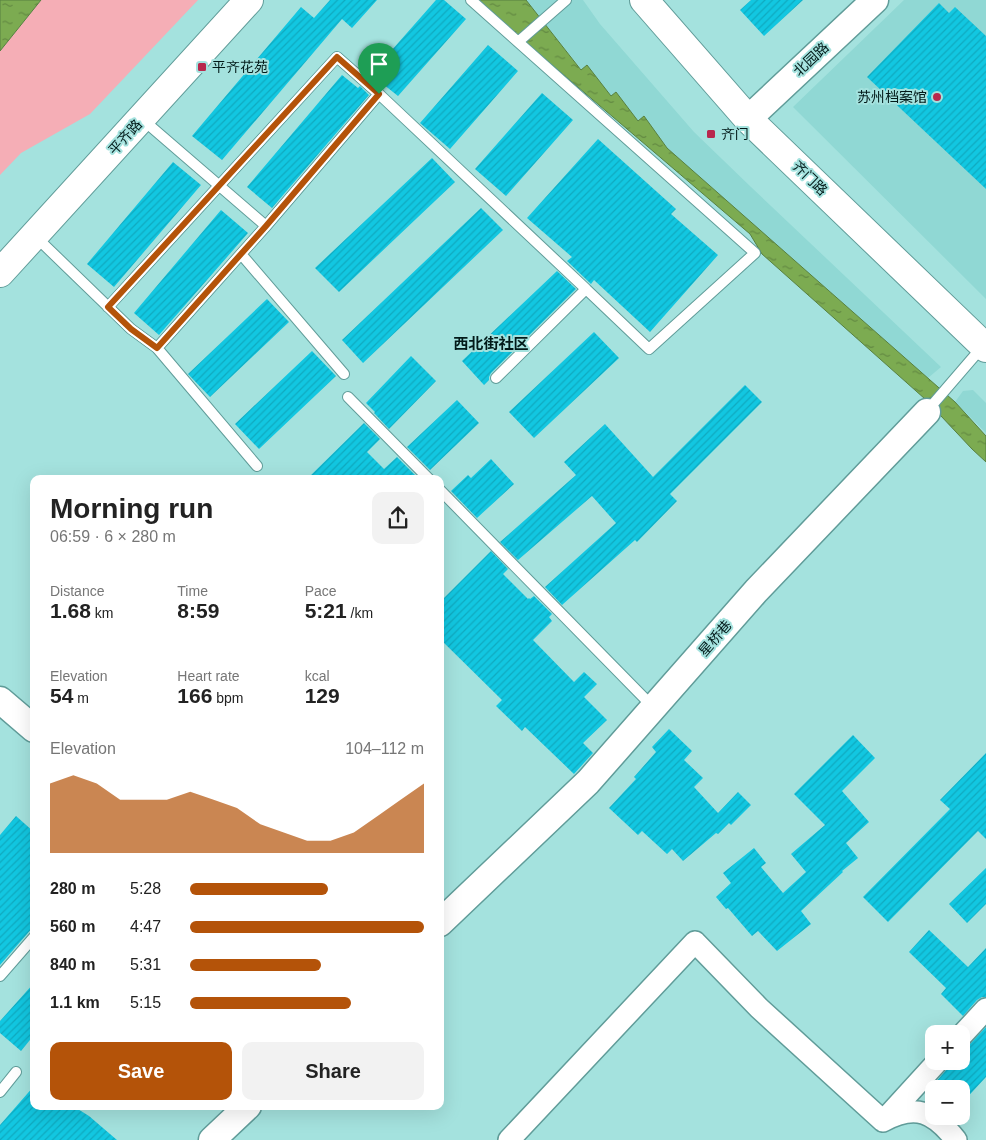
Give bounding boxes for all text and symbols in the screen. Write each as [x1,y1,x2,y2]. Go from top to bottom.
street label: 北园路 [790,39,832,79]
pin [358,43,400,94]
icon: arrive [365,50,393,78]
place label: 平齐花苑 [212,59,268,75]
marker: 平齐花苑 [196,61,208,73]
place label: 苏州档案馆 [857,89,927,105]
marker: 苏州档案馆 [931,91,943,103]
street label: 平齐路 [105,116,145,158]
place label: 齐门 [721,126,749,142]
marker: 齐门 [705,128,717,140]
street label: 齐门路 [789,158,831,198]
district label: 西北街社区 [453,335,529,352]
button: share [372,492,424,544]
text: Morning run [50,493,213,524]
text: 06:59 · 6 × 280 m [50,528,176,545]
text: Distance [50,583,104,599]
text: Time [177,583,208,599]
text: Pace [305,583,337,599]
text: 1.68 [50,599,91,622]
text: 8:59 [177,599,219,622]
text: 5:21 [305,599,347,622]
text: km [91,605,113,621]
text: /km [347,605,373,621]
street label: 星桥巷 [695,617,735,659]
text: Elevation [50,668,108,684]
text: Heart rate [177,668,240,684]
text: kcal [305,668,330,684]
text: 54 [50,684,73,707]
text: 166 [177,684,212,707]
text: 129 [305,684,340,707]
text: m [73,690,89,706]
text: bpm [212,690,244,706]
text: Elevation [50,740,116,757]
text: 104–112 m [345,740,424,757]
text: 280 m [50,880,95,897]
text: 5:28 [130,880,161,897]
text: 560 m [50,918,95,935]
text: 4:47 [130,918,161,935]
text: 840 m [50,956,95,973]
text: 5:31 [130,956,161,973]
text: 1.1 km [50,994,100,1011]
text: 5:15 [130,994,161,1011]
map controls [925,1025,970,1125]
button: + [925,1025,970,1070]
button: Save [50,1042,232,1100]
button: Share [242,1042,424,1100]
button: − [925,1080,970,1125]

